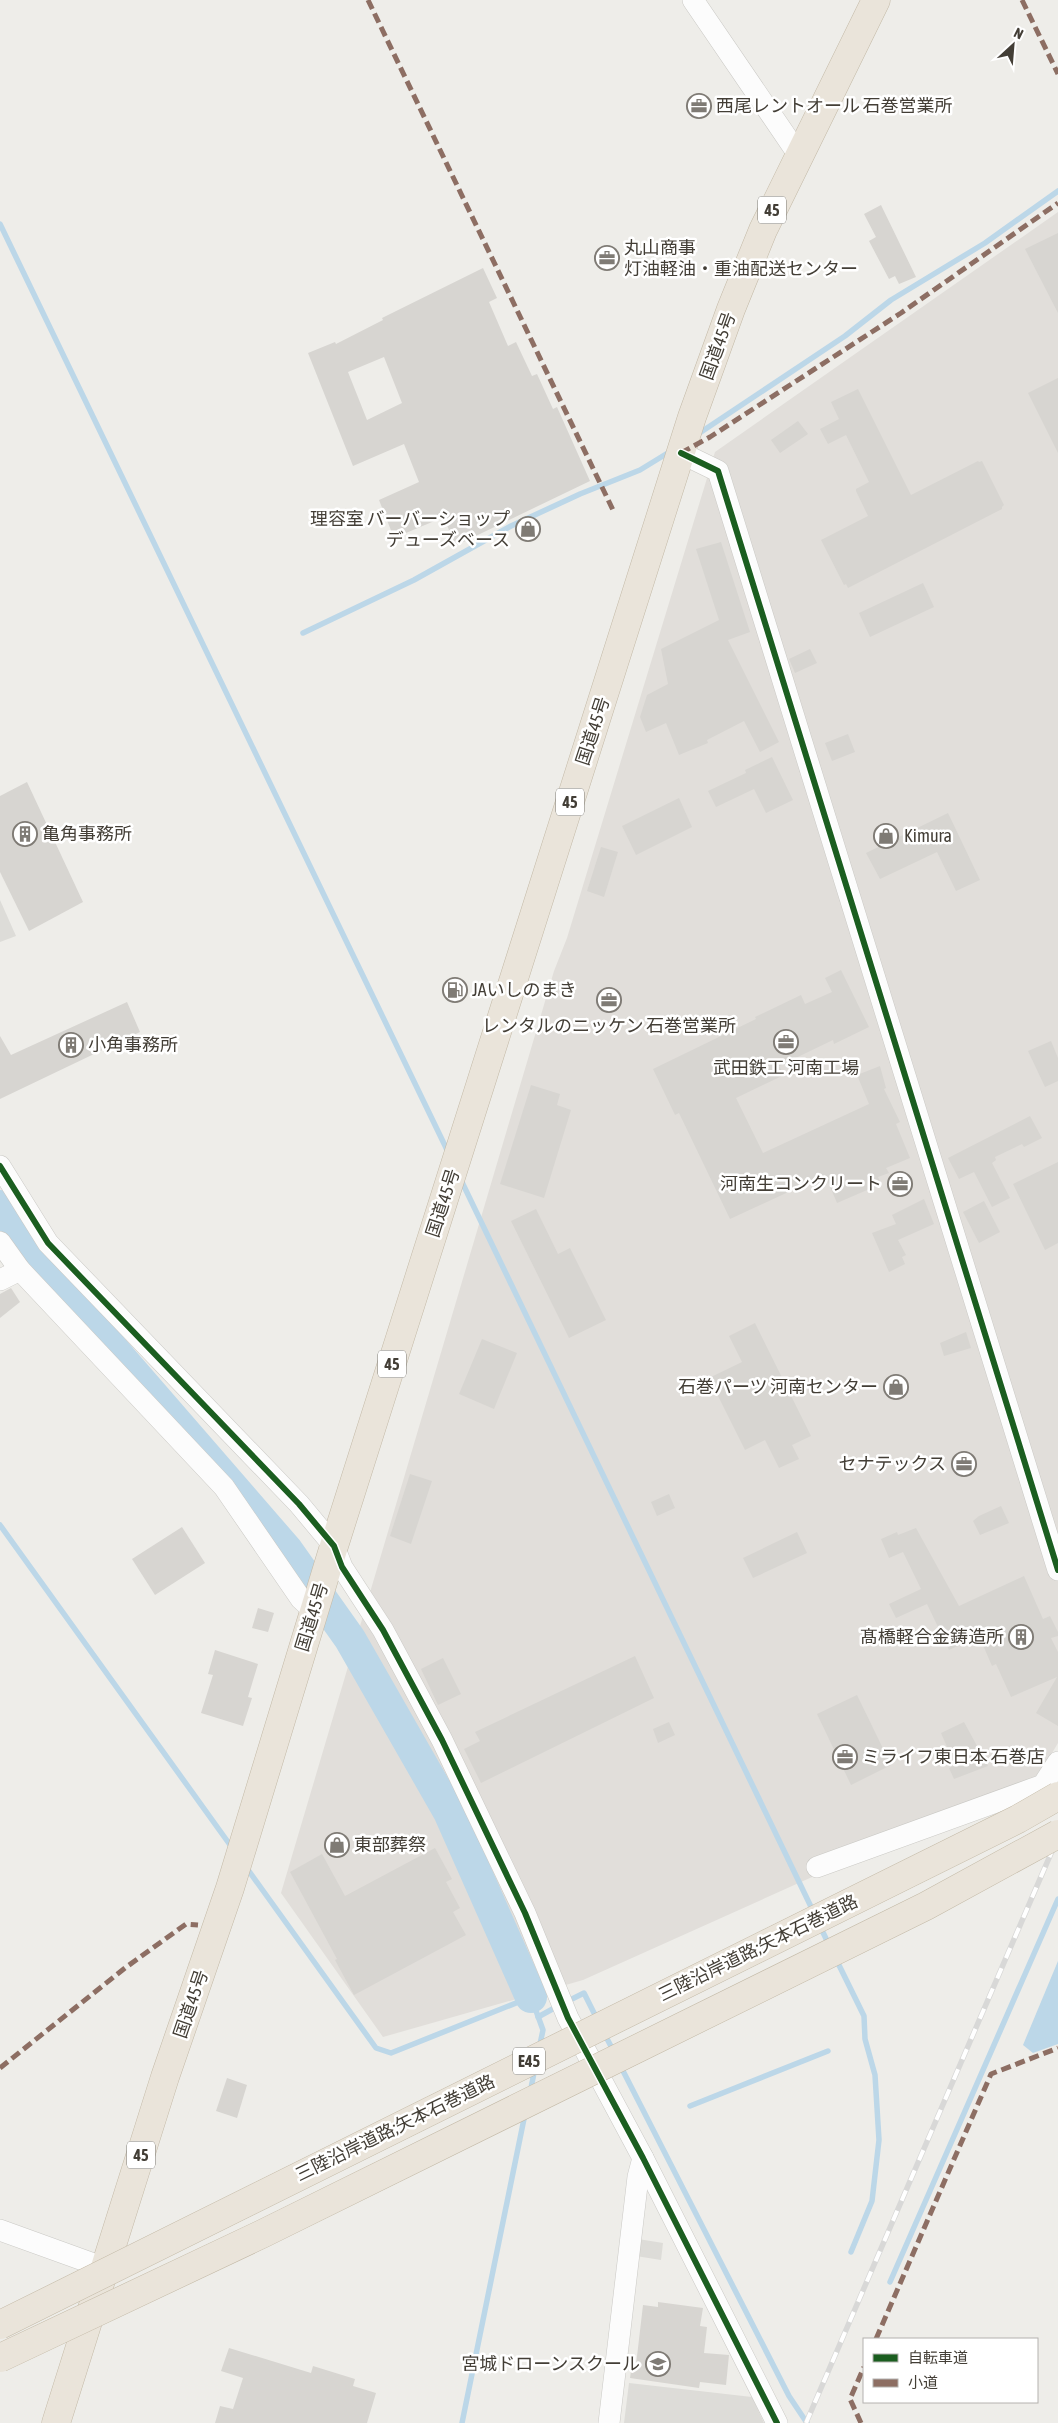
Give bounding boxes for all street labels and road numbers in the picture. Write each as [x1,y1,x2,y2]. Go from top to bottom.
road number: 45 [758,196,786,224]
street label: 国道45号 [696,309,740,383]
street label: 国道45号 [572,694,613,768]
road number: 45 [556,789,584,816]
street label: 国道45号 [422,1166,463,1240]
road number: 45 [378,1350,406,1378]
street label: 国道45号 [291,1580,332,1654]
street label: 三陸沿岸道路;矢本石巻道路 [655,1890,861,2005]
street label: 国道45号 [169,1967,212,2041]
road number: E45 [513,2048,545,2074]
street label: 三陸沿岸道路;矢本石巻道路 [292,2070,498,2185]
road number: 45 [127,2142,155,2168]

